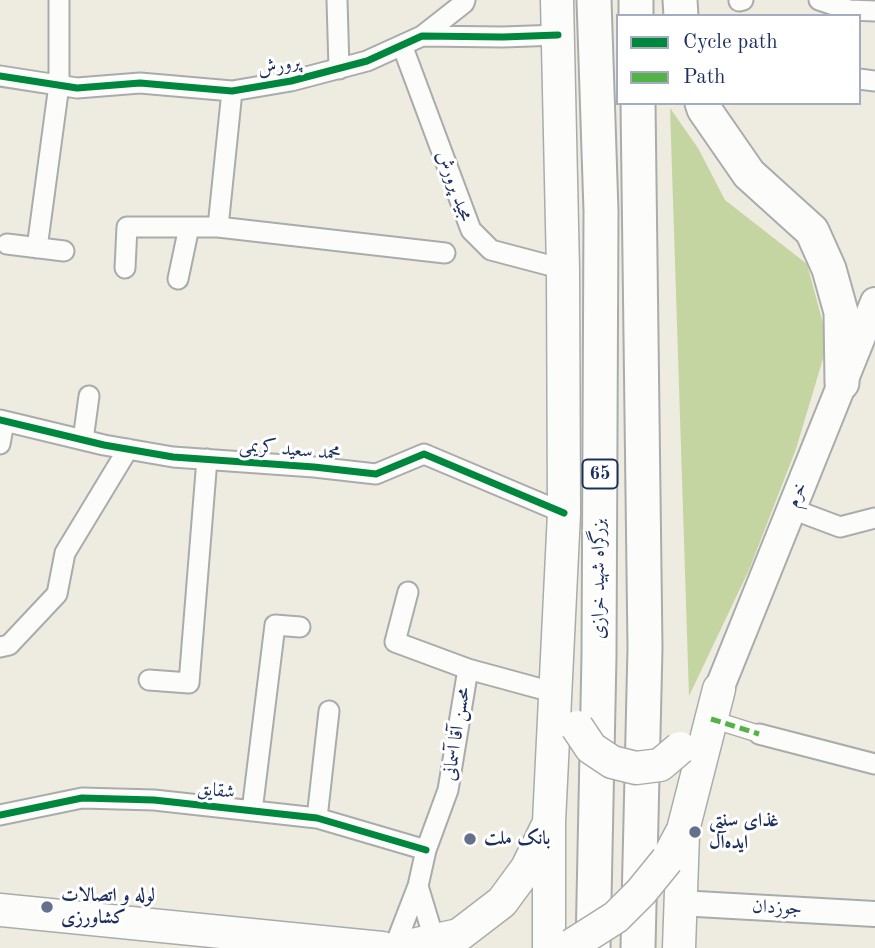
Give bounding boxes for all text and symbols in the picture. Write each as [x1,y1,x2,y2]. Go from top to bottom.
legend [616,14,861,105]
text: Cycle path [683,32,778,53]
street label: پرورش [256,51,302,81]
text: Path [683,67,726,88]
street label: مجید پرورش [431,148,477,224]
street label: محمد سعید کریمی [238,434,342,466]
road number: 65 [582,460,618,488]
street label: خرم [782,479,812,511]
street label: بزرگراه شهید خرازی [588,519,610,639]
street label: محسن آقا آسمانی [438,686,476,782]
street label: شقایق [196,778,236,804]
place label: غذای سنتی ایده‌آل [709,810,779,854]
marker: غذای سنتی ایده‌آل [687,824,703,840]
place label: بانک ملت [484,828,550,850]
marker: بانک ملت [462,831,478,847]
place label: لوله و اتصالات کشاورزی [61,885,155,929]
street label: جوزدان [751,895,803,921]
marker: لوله و اتصالات کشاورزی [39,899,55,915]

